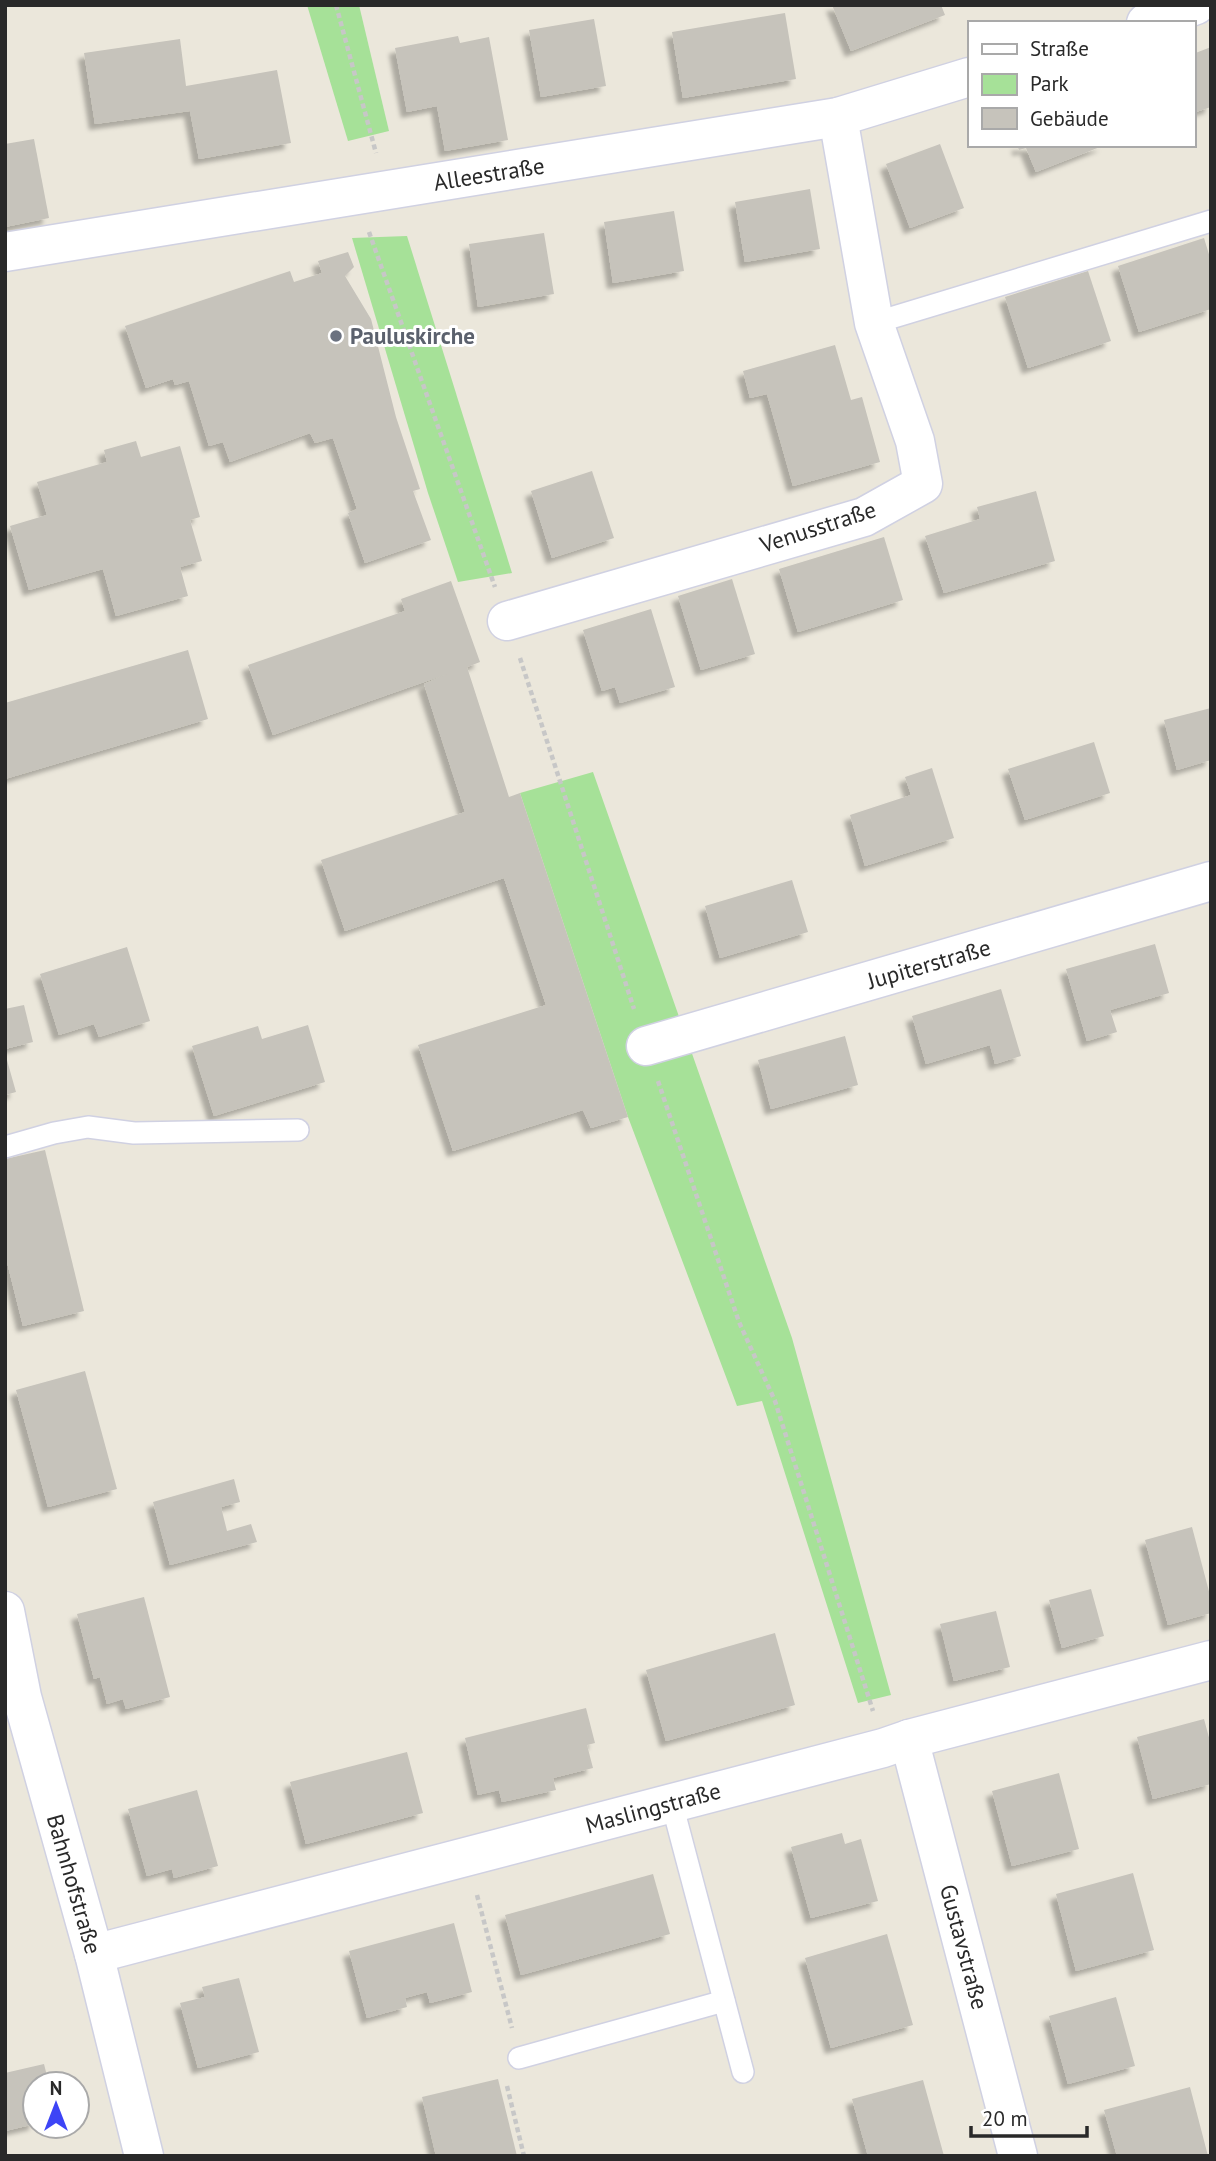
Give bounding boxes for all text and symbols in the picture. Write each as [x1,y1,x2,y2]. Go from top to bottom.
legend [968,21,1195,147]
text: Straße [1030,35,1089,62]
text: Park [1030,70,1069,97]
text: Gebäude [1030,105,1109,132]
street label: Alleestraße [431,150,547,197]
place label: Pauluskirche [350,321,475,350]
marker: Pauluskirche [328,328,344,344]
street label: Venusstraße [755,494,879,559]
street label: Jupiterstraße [863,932,994,995]
street label: Maslingstraße [582,1776,724,1840]
street label: Bahnhofstraße [41,1811,108,1957]
street label: Gustavstraße [934,1881,995,2013]
north arrow [21,2070,91,2140]
text: N [50,2076,62,2100]
scale bar [971,2094,1086,2138]
text: 20 m [982,2105,1028,2132]

